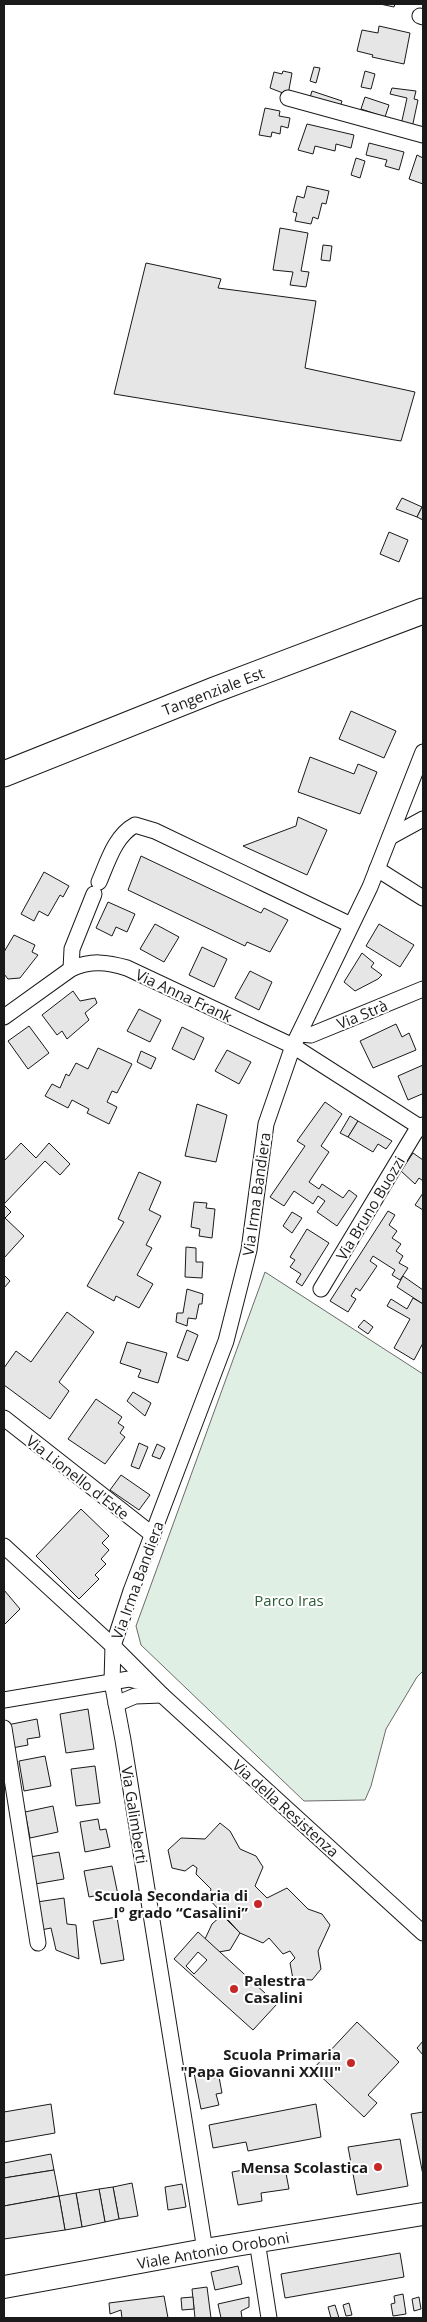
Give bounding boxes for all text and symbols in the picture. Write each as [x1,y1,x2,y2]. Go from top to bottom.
street label: Tangenziale Est [159,662,267,720]
street label: Via Anna Frank [132,964,236,1026]
street label: Via Strà [334,995,390,1033]
street label: Via Irma Bandiera [237,1131,275,1257]
street label: Via Bruno Buozzi [331,1152,409,1264]
street label: Via Lionello d'Este [22,1431,134,1523]
street label: Via Irma Bandiera [106,1518,168,1642]
park label: Parco Iras [254,1590,324,1610]
street label: Via della Resistenza [229,1755,343,1861]
street label: Via Galimberti [117,1765,153,1865]
place label: Scuola Secondaria di I° grado “Casalini” [94,1885,248,1922]
marker: Scuola Secondaria di I° grado “Casalini” [252,1898,264,1910]
place label: Palestra Casalini [244,1970,306,2007]
marker: Palestra Casalini [228,1983,240,1995]
place label: Scuola Primaria "Papa Giovanni XXIII" [180,2044,341,2081]
marker: Scuola Primaria "Papa Giovanni XXIII" [345,2057,357,2069]
place label: Mensa Scolastica [241,2157,368,2177]
marker: Mensa Scolastica [372,2161,384,2173]
street label: Viale Antonio Oroboni [135,2227,291,2273]

